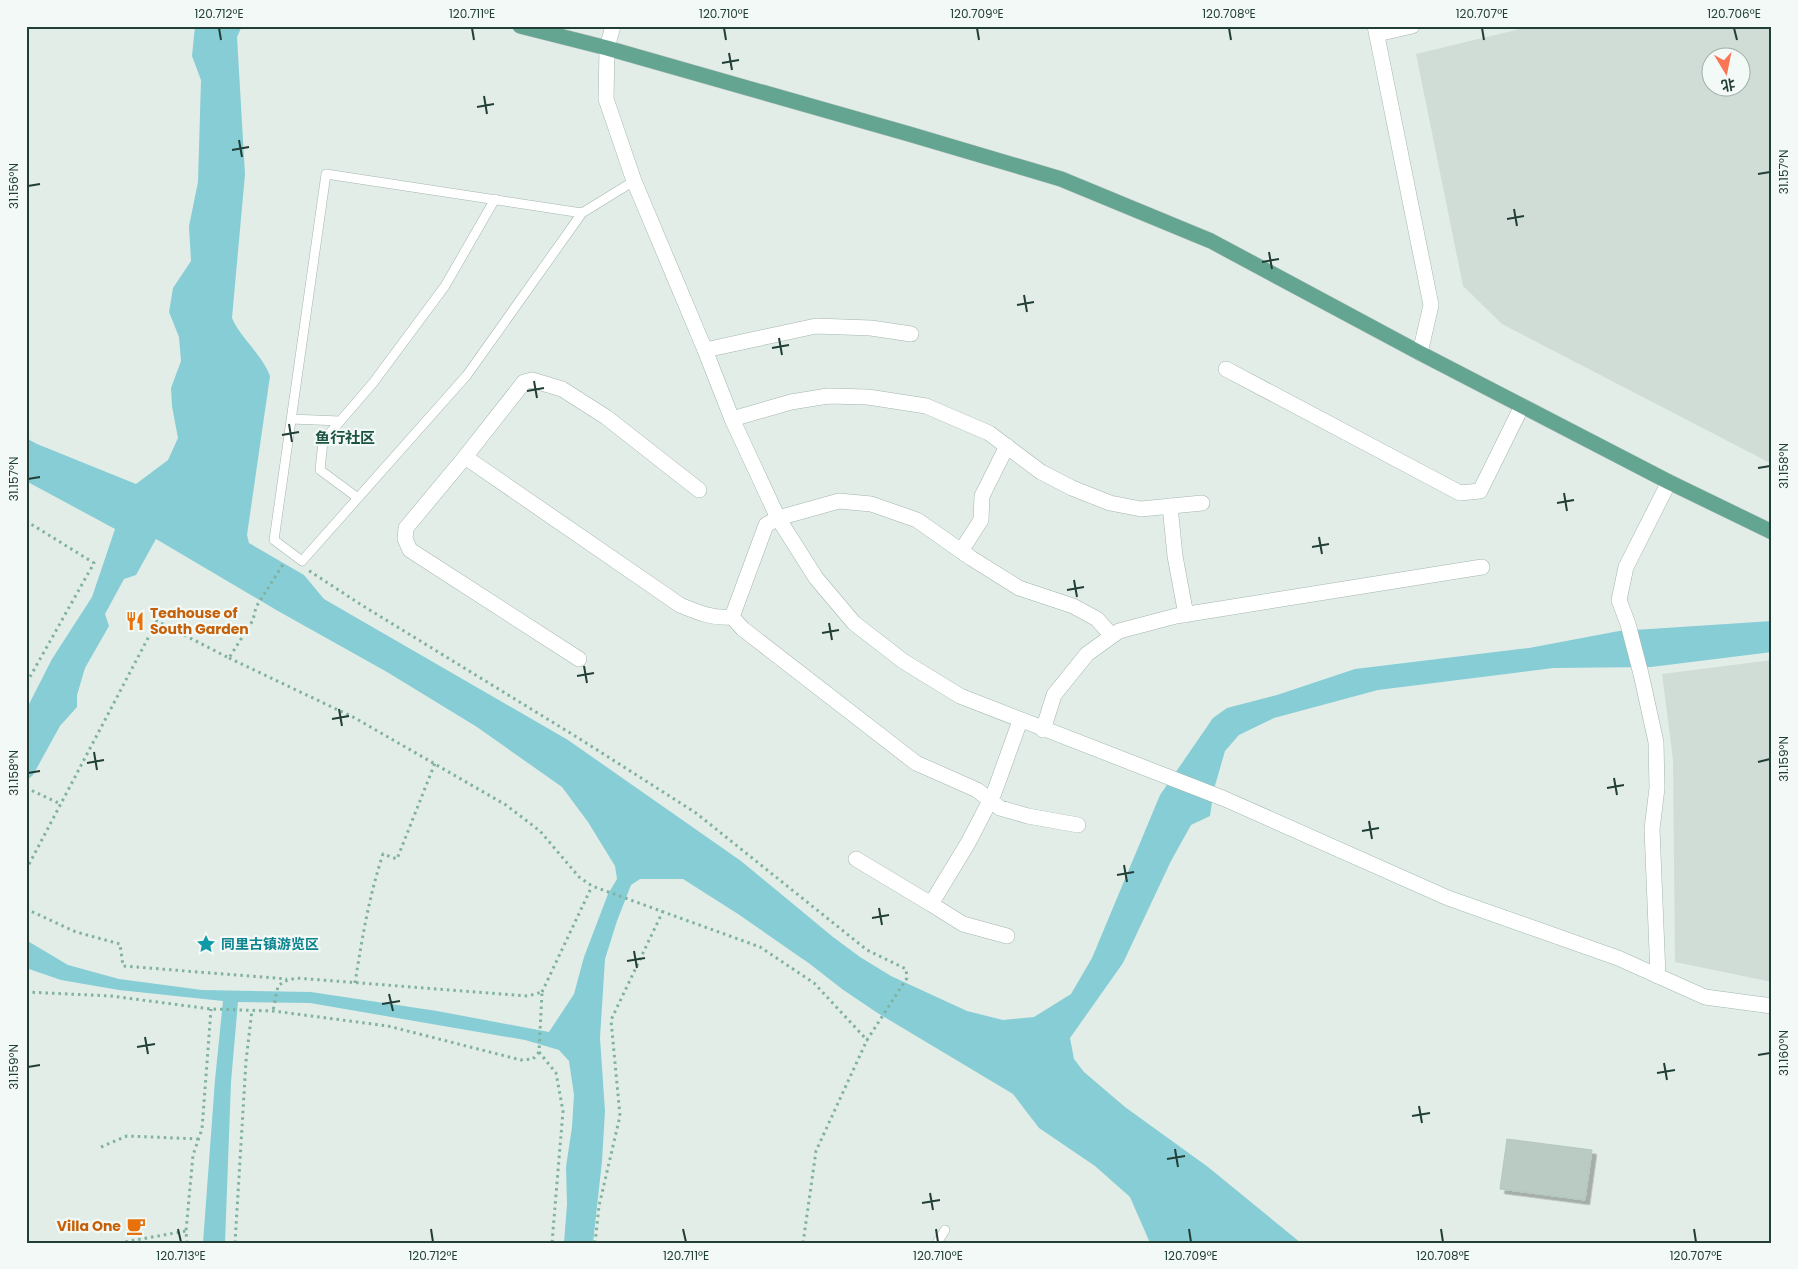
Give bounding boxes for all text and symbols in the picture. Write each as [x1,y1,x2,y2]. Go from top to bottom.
text: 120.712°E [194,5,244,22]
text: 120.711°E [449,5,495,22]
text: 120.710°E [699,5,749,22]
text: 120.709°E [950,5,1004,22]
text: 120.708°E [1202,5,1256,22]
text: 120.707°E [1456,5,1508,22]
text: 120.706°E [1707,5,1761,22]
north arrow [1700,48,1750,98]
text: 北 [1720,74,1737,96]
text: 31.157°N [1775,150,1792,194]
text: 31.156°N [5,163,22,209]
district label: 鱼行社区 [315,427,375,448]
text: 31.158°N [1775,443,1792,489]
text: 31.157°N [5,457,22,501]
place label: Teahouse of South Garden [150,603,249,639]
restaurant icon: Teahouse of South Garden [124,610,146,632]
text: 31.159°N [1775,736,1792,782]
text: 31.158°N [5,750,22,796]
place icon: 同里古镇游览区 [195,933,217,955]
place label: 同里古镇游览区 [221,934,319,954]
text: 31.160°N [1775,1030,1792,1076]
text: 31.159°N [5,1044,22,1090]
cafe icon: Villa One [125,1215,147,1237]
place label: Villa One [57,1216,121,1236]
text: 120.713°E [156,1247,206,1264]
text: 120.712°E [408,1247,458,1264]
text: 120.711°E [663,1247,709,1264]
text: 120.710°E [913,1247,963,1264]
text: 120.709°E [1164,1247,1218,1264]
text: 120.708°E [1416,1247,1470,1264]
text: 120.707°E [1670,1247,1722,1264]

